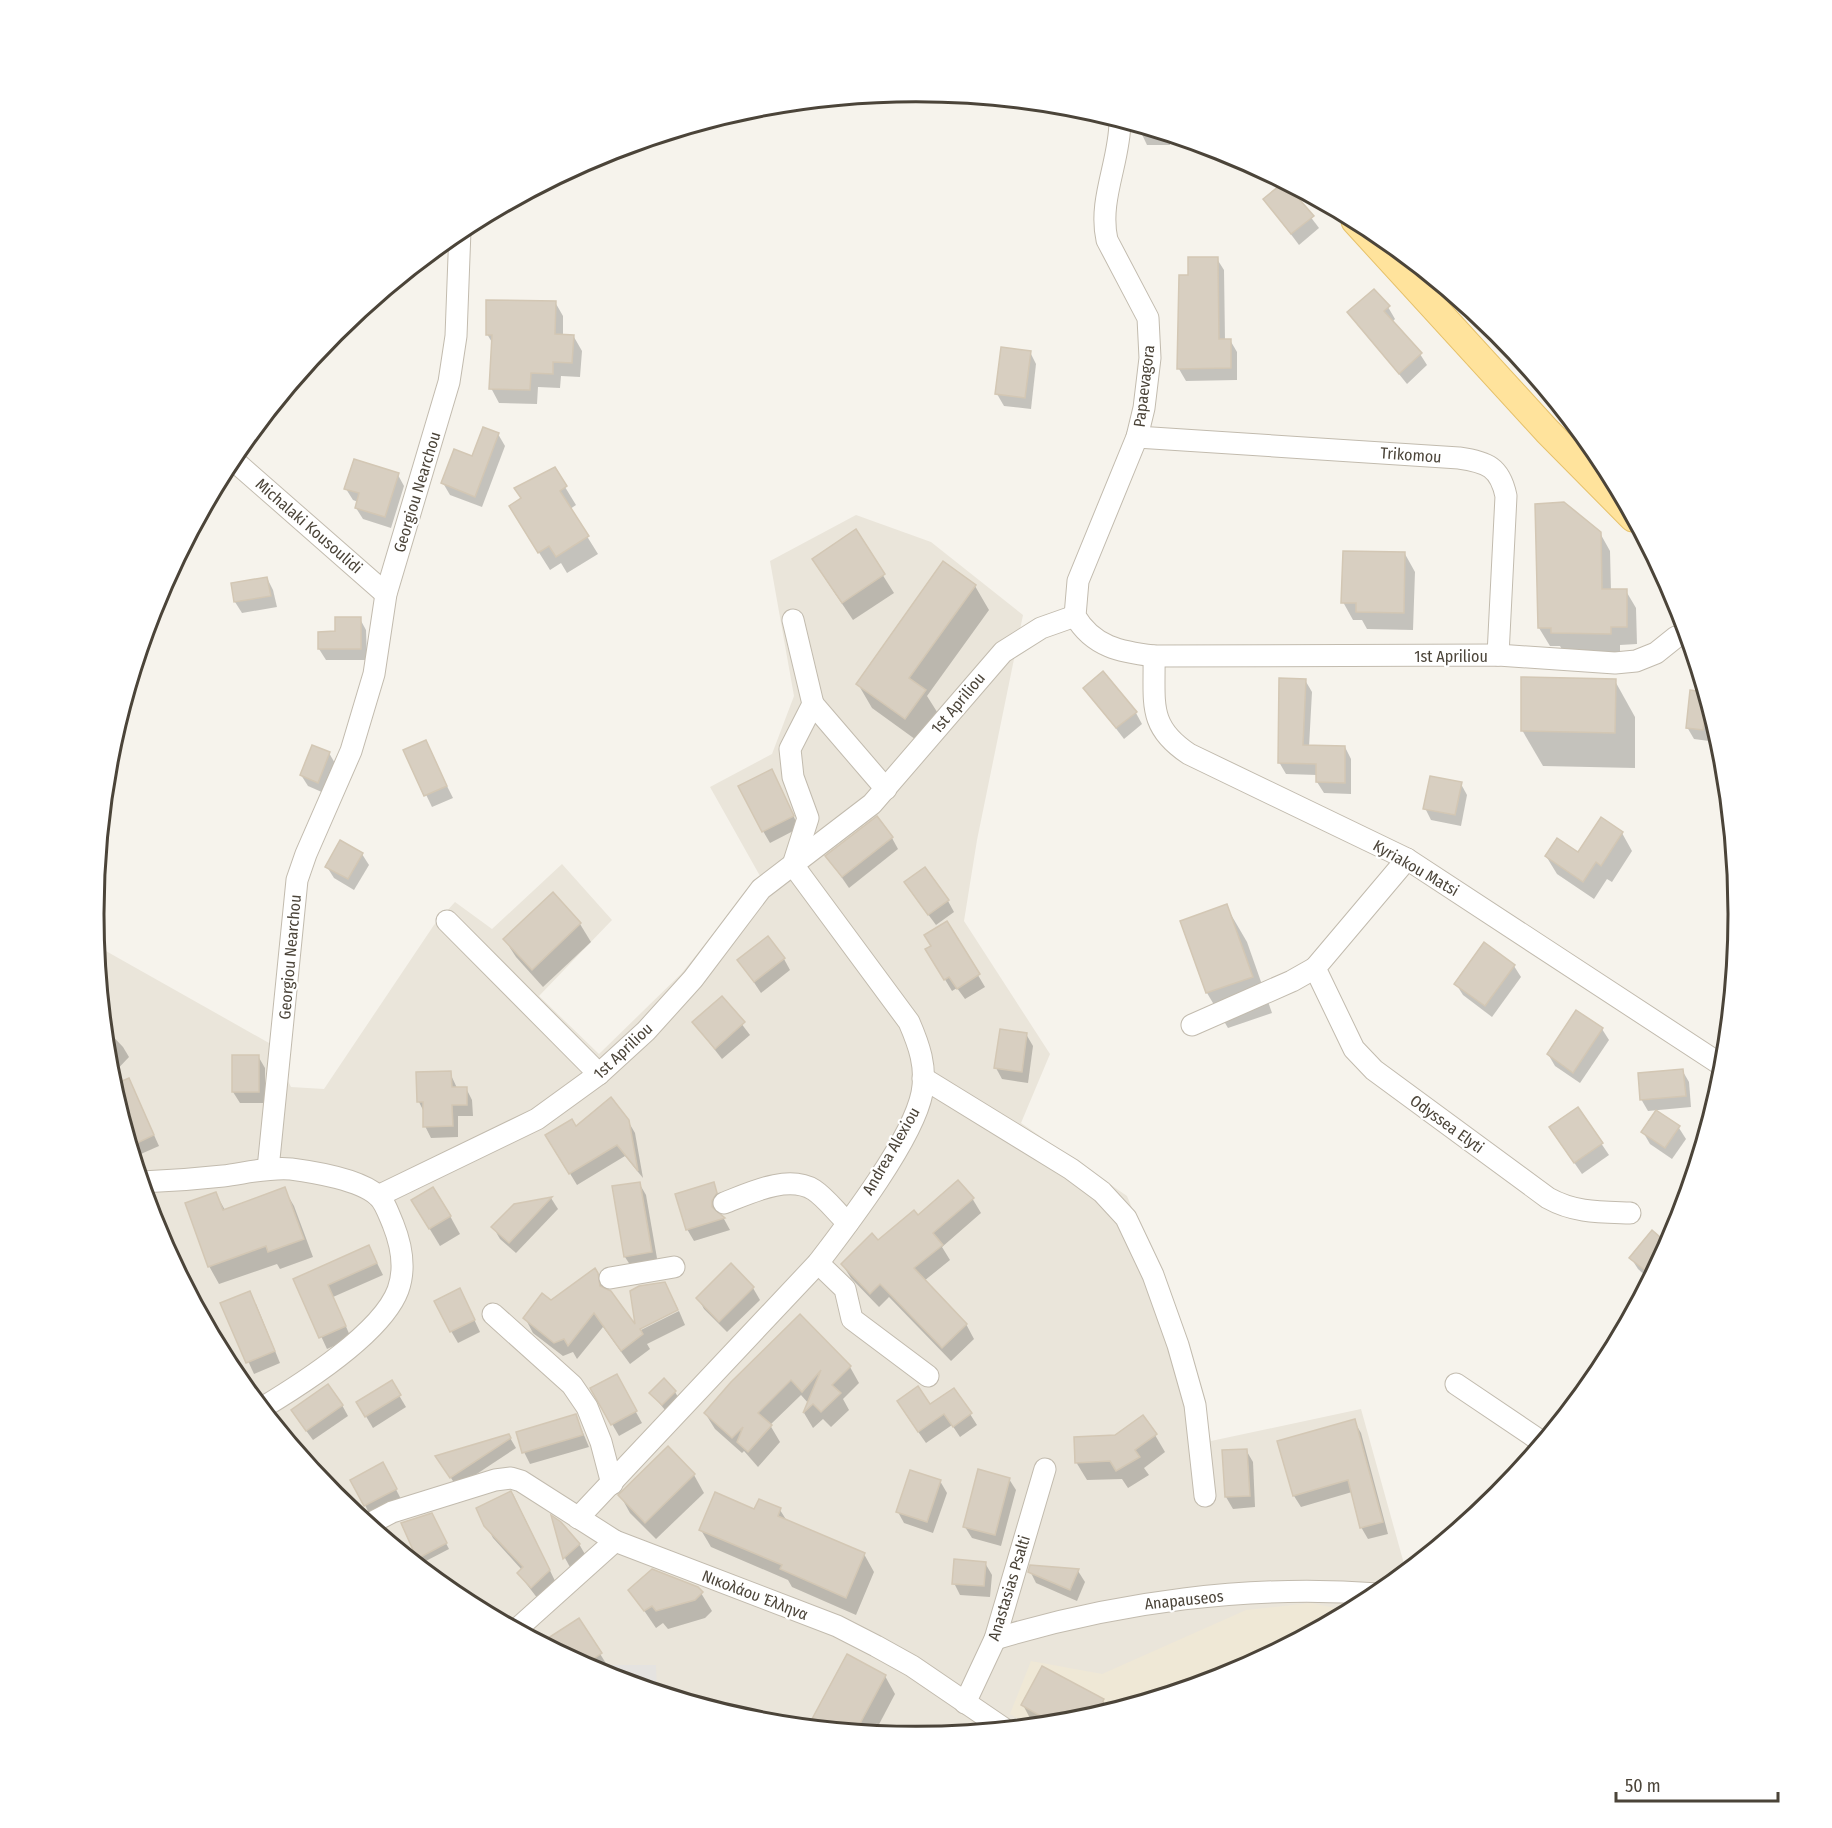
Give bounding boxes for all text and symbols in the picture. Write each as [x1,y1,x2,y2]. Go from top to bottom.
street label: Papaevagora [1130,344,1158,428]
street label: Georgiou Nearchou [390,429,444,555]
street label: Trikomou [1380,443,1442,467]
street label: Michalaki Kousoulidi [252,475,366,577]
street label: 1st Apriliou [1414,647,1488,666]
street label: 1st Apriliou [927,669,989,737]
street label: Kyriakou Matsi [1370,836,1462,900]
street label: Georgiou Nearchou [275,894,305,1020]
street label: 1st Apriliou [590,1019,656,1083]
street label: Odyssea Elyti [1406,1091,1488,1157]
street label: Andrea Alexiou [858,1104,924,1198]
street label: Anastasias Psalti [984,1533,1034,1643]
street label: Νικολάου Έλληνα [699,1566,811,1624]
street label: Anapauseos [1144,1586,1225,1614]
scale bar [1616,1765,1778,1803]
text: 50 m [1625,1775,1661,1797]

